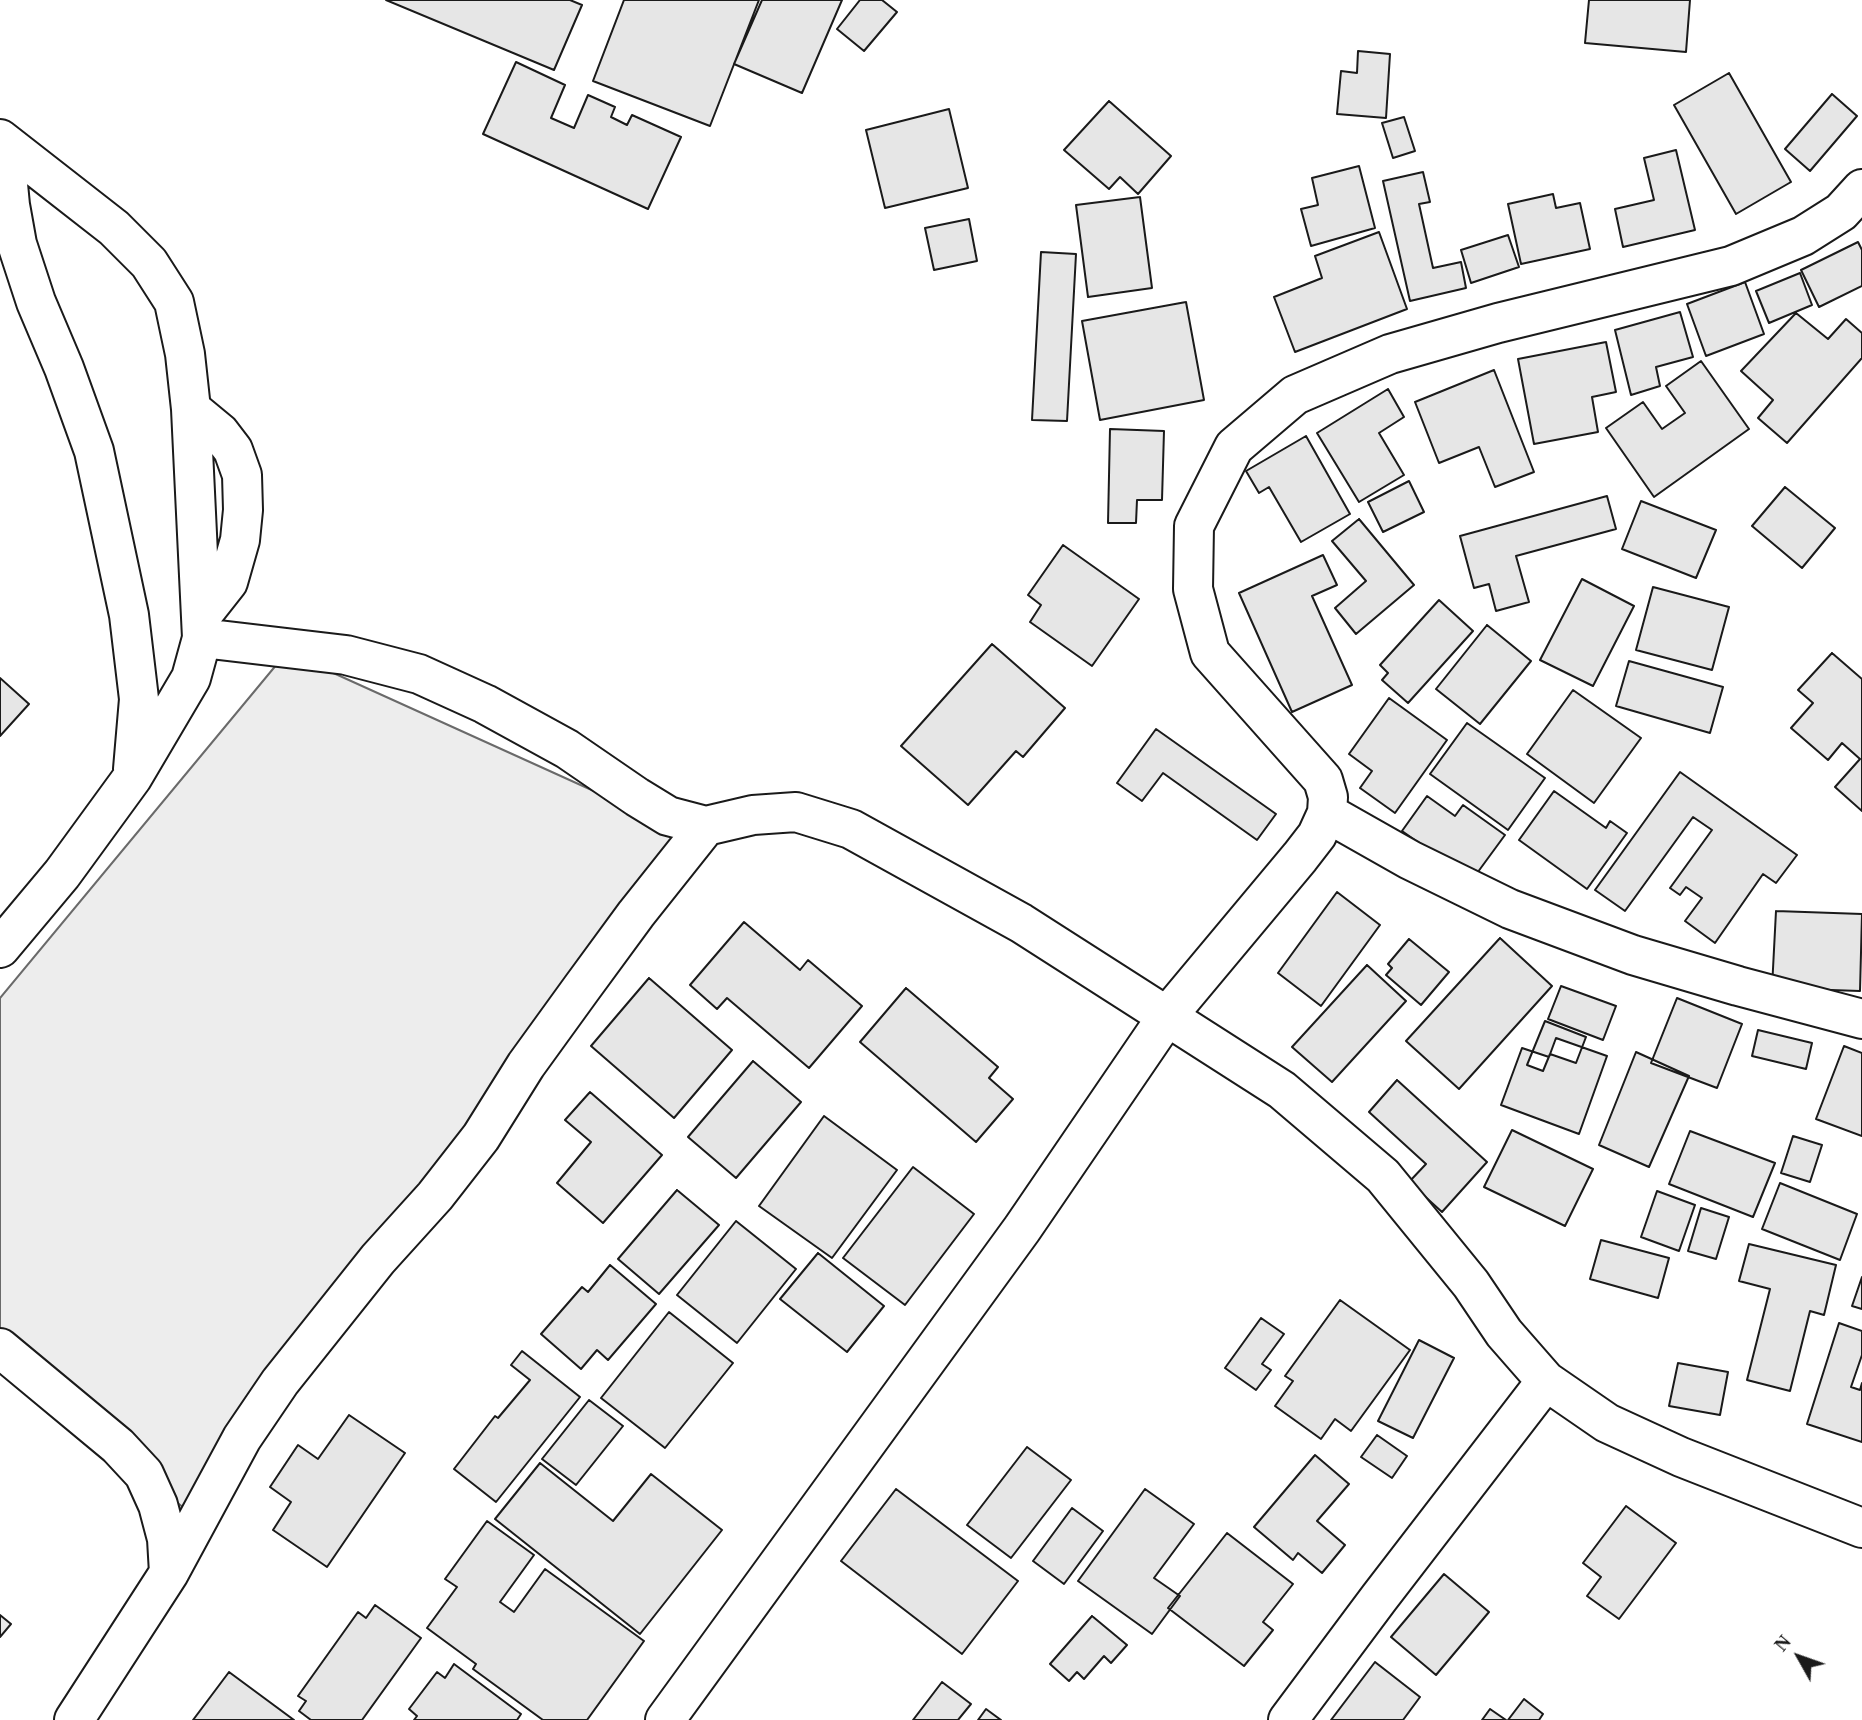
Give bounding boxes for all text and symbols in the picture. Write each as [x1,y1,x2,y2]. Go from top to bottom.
north arrow [1764,1622,1834,1692]
text: N [1770,1631,1795,1655]

